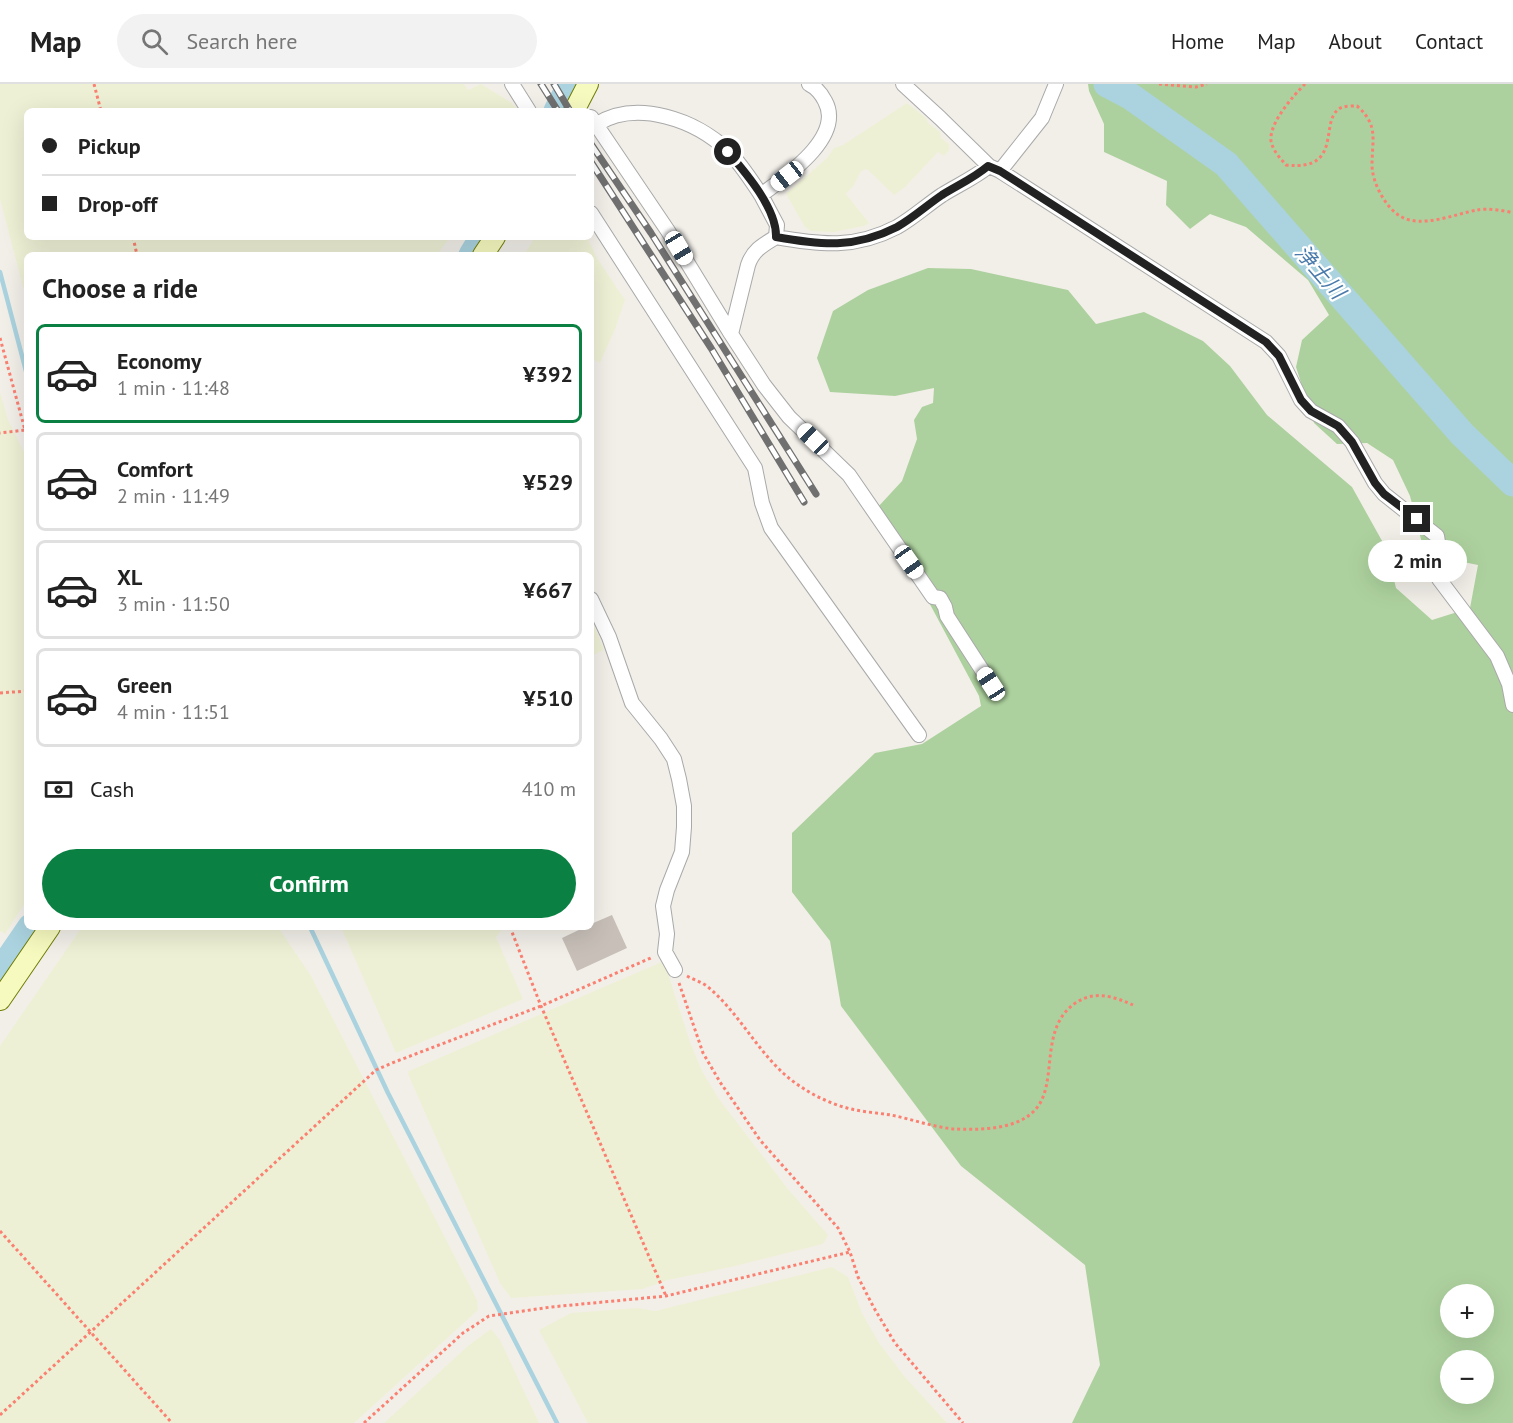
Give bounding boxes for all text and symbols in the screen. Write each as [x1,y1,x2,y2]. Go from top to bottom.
search box [117,14,537,68]
text: Map [30,23,81,60]
icon: search [138,25,171,58]
text: Search here [186,27,297,55]
text: Home [1171,28,1224,55]
text: Map [1257,28,1296,55]
text: About [1329,28,1382,55]
text: Contact [1415,28,1483,55]
text: Pickup [78,132,141,160]
route start [714,138,741,165]
car [767,158,807,194]
text: Drop-off [78,190,157,218]
car [662,228,696,268]
water label: 浄土川 [1290,239,1353,306]
text: Choose a ride [42,271,198,305]
icon: car [45,347,99,401]
text: Economy [117,347,201,375]
text: ¥392 [523,360,573,388]
text: 1 min · 11:48 [117,375,230,401]
car [794,420,832,458]
icon: car [45,455,99,509]
text: Comfort [117,455,193,483]
text: ¥529 [523,468,573,496]
text: 2 min · 11:49 [117,483,230,509]
route end [1403,505,1430,532]
callout: 2 min [1368,540,1466,582]
car [891,542,927,582]
text: 2 min [1393,548,1442,574]
icon: car [45,563,99,617]
text: XL [117,563,142,591]
text: ¥667 [523,576,573,604]
text: 3 min · 11:50 [117,591,230,617]
car [974,664,1008,704]
icon: car [45,671,99,725]
text: Green [117,671,172,699]
text: ¥510 [523,684,573,712]
text: 4 min · 11:51 [117,699,230,725]
icon: cash [42,773,75,806]
text: Cash [90,775,134,803]
text: 410 m [522,776,576,802]
button: Confirm [42,849,576,918]
map controls [1440,1284,1494,1404]
button: + [1440,1284,1494,1338]
button: − [1440,1350,1494,1404]

